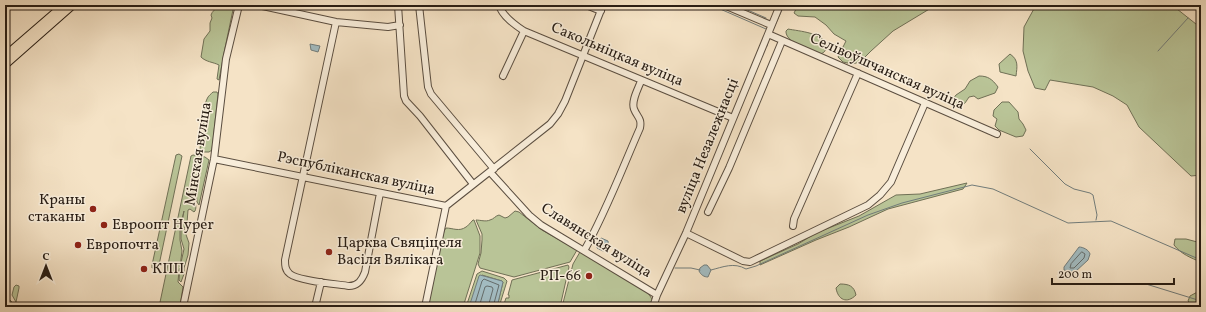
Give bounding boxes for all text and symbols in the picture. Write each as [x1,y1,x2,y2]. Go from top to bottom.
street label: Сакольніцкая вуліца [548,18,686,92]
street label: Селівоўшчанская вуліца [806,28,968,116]
street label: вуліца Незалежнасці [671,75,745,217]
street label: Мінская вуліца [180,101,218,207]
street label: Рэспубліканская вуліца [275,147,437,201]
place label: Краны стаканы [28,190,85,228]
street label: Славянская вуліца [537,198,655,284]
marker: Краны стаканы [88,204,98,214]
place label: Евроопт Hyper [112,215,214,236]
marker: Евроопт Hyper [99,220,109,230]
place label: Царква Свяціцеля Васіля Вялікага [337,233,462,271]
place label: Европочта [86,235,159,256]
marker: Европочта [73,240,83,250]
north arrow [26,246,66,286]
marker: Царква Свяціцеля Васіля Вялікага [324,247,334,257]
text: С [42,250,50,265]
place label: КПП [152,259,184,280]
scale bar [1052,260,1174,286]
marker: КПП [139,264,149,274]
place label: РП-66 [540,266,581,287]
text: 200 m [1058,267,1092,283]
marker: РП-66 [584,271,594,281]

